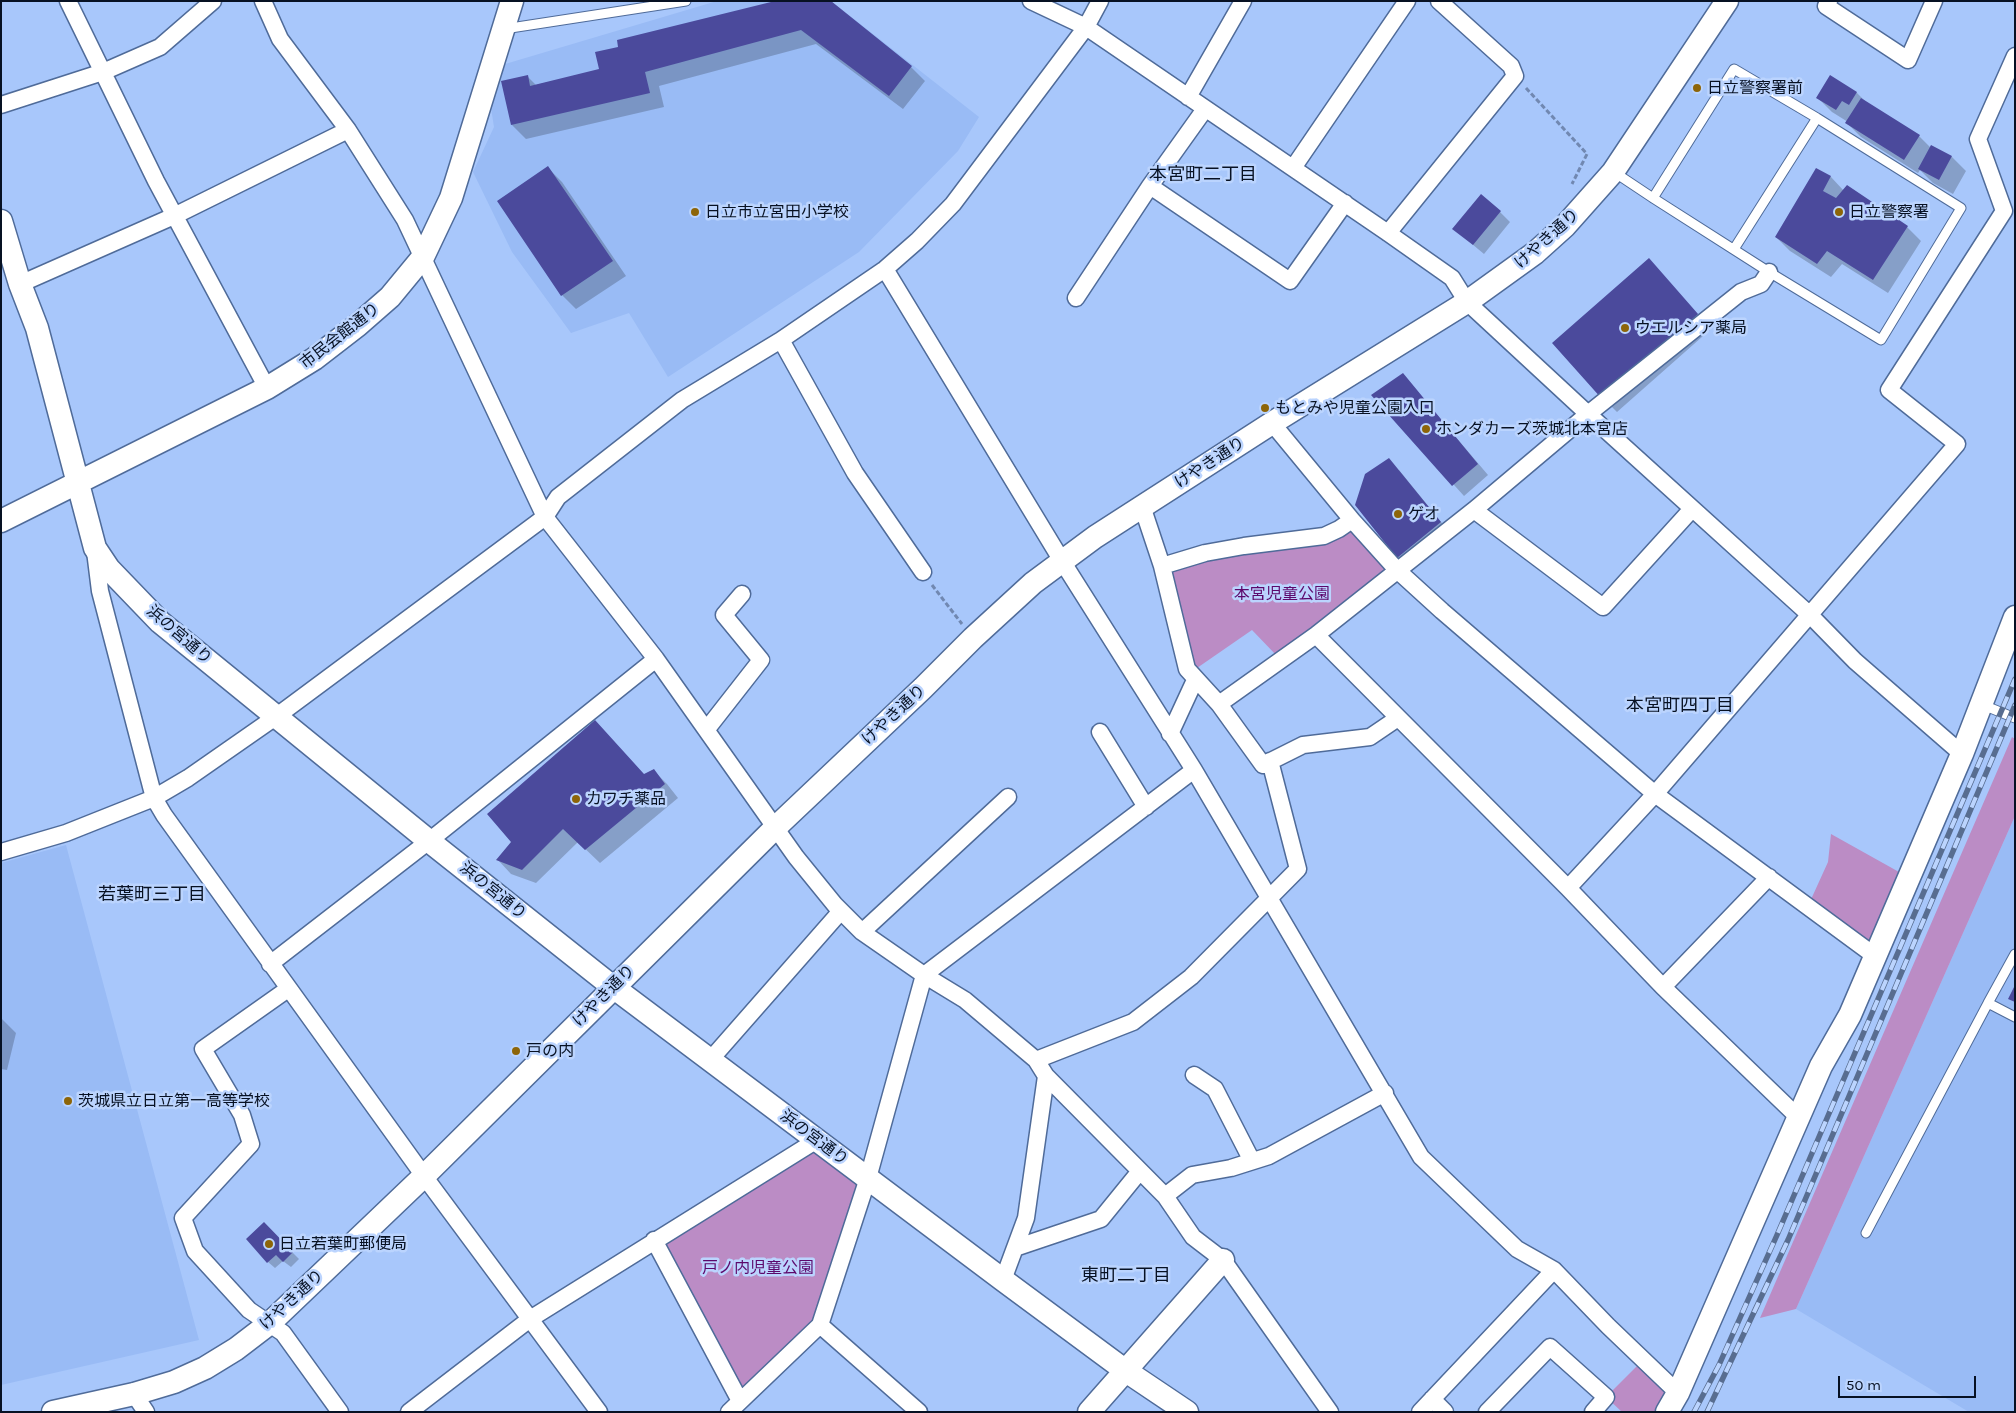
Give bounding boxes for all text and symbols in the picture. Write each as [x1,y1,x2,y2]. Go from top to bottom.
place label: 日立警察署前 [1707,78,1803,98]
marker: 日立警察署前 [1691,82,1703,94]
district label: 本宮町二丁目 [1149,164,1257,186]
place label: 日立市立宮田小学校 [705,202,849,222]
place label: 日立警察署 [1849,202,1929,222]
street label: けやき通り [1511,205,1583,273]
marker: 日立市立宮田小学校 [689,206,701,218]
marker: 日立警察署 [1833,206,1845,218]
street label: 市民会館通り [296,299,384,373]
place label: ウエルシア薬局 [1635,318,1747,338]
marker: ウエルシア薬局 [1619,322,1631,334]
place label: もとみや児童公園入口 [1275,398,1435,418]
marker: もとみや児童公園入口 [1259,402,1271,414]
place label: ホンダカーズ茨城北本宮店 [1436,419,1628,439]
marker: ホンダカーズ茨城北本宮店 [1420,423,1432,435]
street label: けやき通り [1171,433,1249,493]
place label: ゲオ [1408,504,1440,524]
marker: ゲオ [1392,508,1404,520]
park label: 本宮児童公園 [1234,584,1330,604]
street label: 浜の宮通り [143,602,215,668]
street label: けやき通り [858,681,930,749]
district label: 本宮町四丁目 [1626,695,1734,717]
place label: カワチ薬品 [586,789,666,809]
marker: カワチ薬品 [570,793,582,805]
street label: 浜の宮通り [456,858,530,924]
district label: 若葉町三丁目 [98,884,206,906]
street label: けやき通り [569,961,639,1031]
place label: 戸の内 [526,1041,574,1061]
marker: 戸の内 [510,1045,522,1057]
place label: 茨城県立日立第一高等学校 [78,1091,270,1111]
marker: 茨城県立日立第一高等学校 [62,1095,74,1107]
street label: 浜の宮通り [776,1106,852,1170]
place label: 日立若葉町郵便局 [279,1234,407,1254]
marker: 日立若葉町郵便局 [263,1238,275,1250]
park label: 戸ノ内児童公園 [702,1258,814,1278]
district label: 東町二丁目 [1081,1265,1171,1287]
street label: けやき通り [256,1266,328,1334]
scale bar [1841,1366,1978,1398]
text: 50 m [1846,1376,1881,1394]

